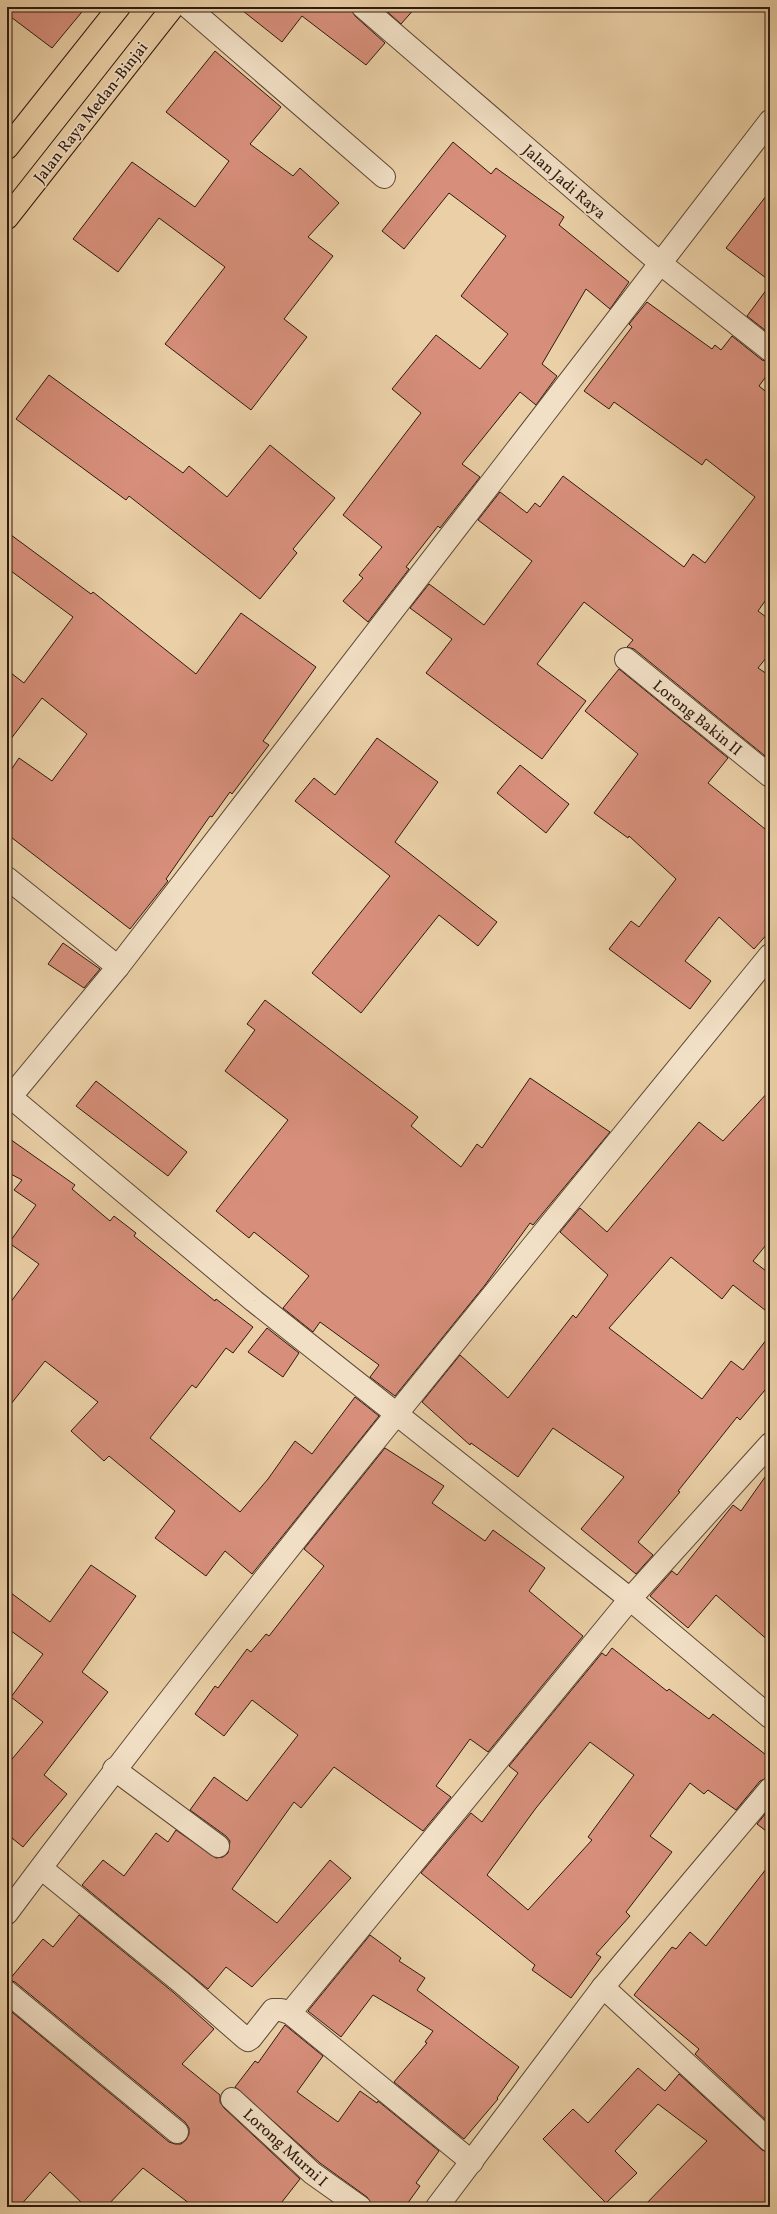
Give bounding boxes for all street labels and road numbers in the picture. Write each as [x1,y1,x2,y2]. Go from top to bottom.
street label: Jalan Raya Medan-Binjai [29,38,154,188]
street label: Jalan Jadi Raya [517,140,610,225]
street label: Lorong Bakin II [647,676,746,761]
street label: Lorong Murni I [237,2104,332,2193]

